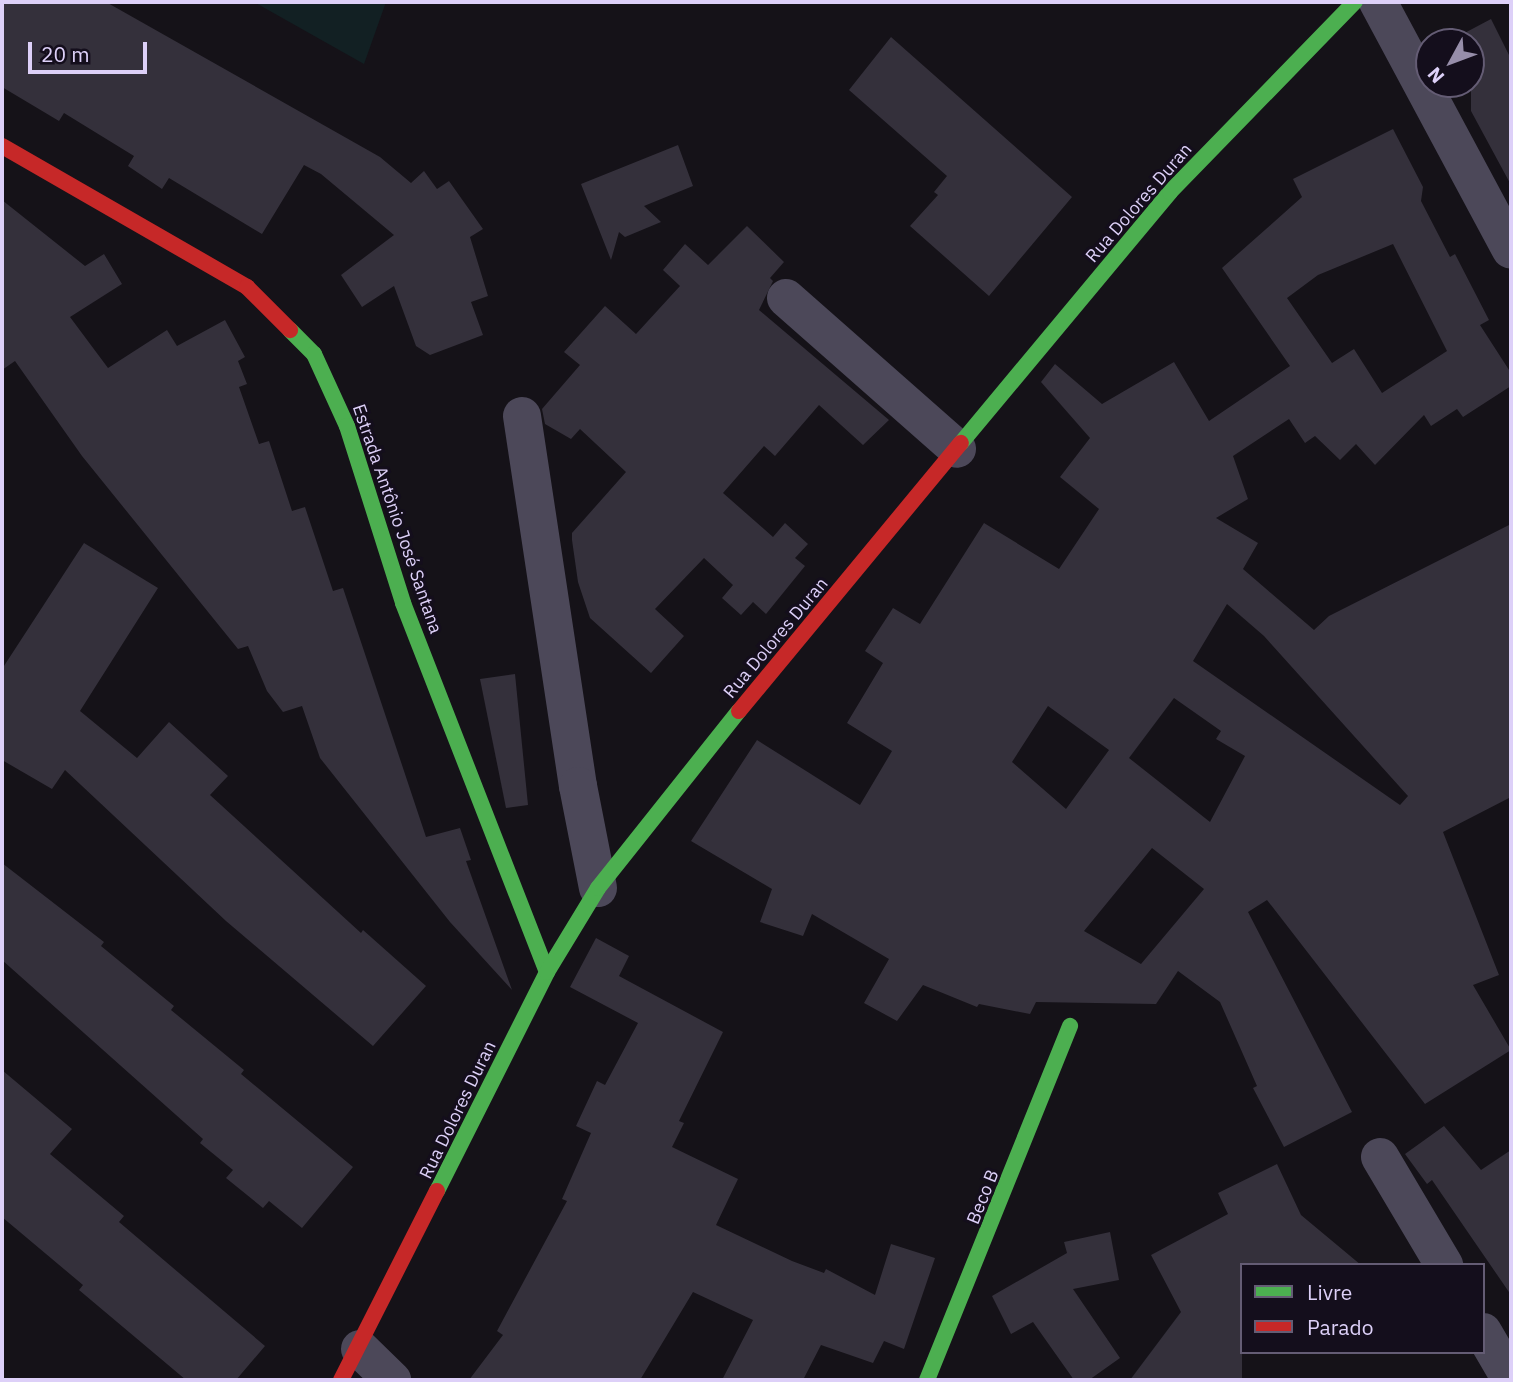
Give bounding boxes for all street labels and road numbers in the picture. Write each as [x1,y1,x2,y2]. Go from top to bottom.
street label: Rua Dolores Duran [1081,139,1197,267]
street label: Estrada Antônio José Santana [348,401,446,637]
street label: Rua Dolores Duran [719,573,833,703]
street label: Rua Dolores Duran [415,1037,501,1183]
street label: Beco B [962,1167,1004,1227]

